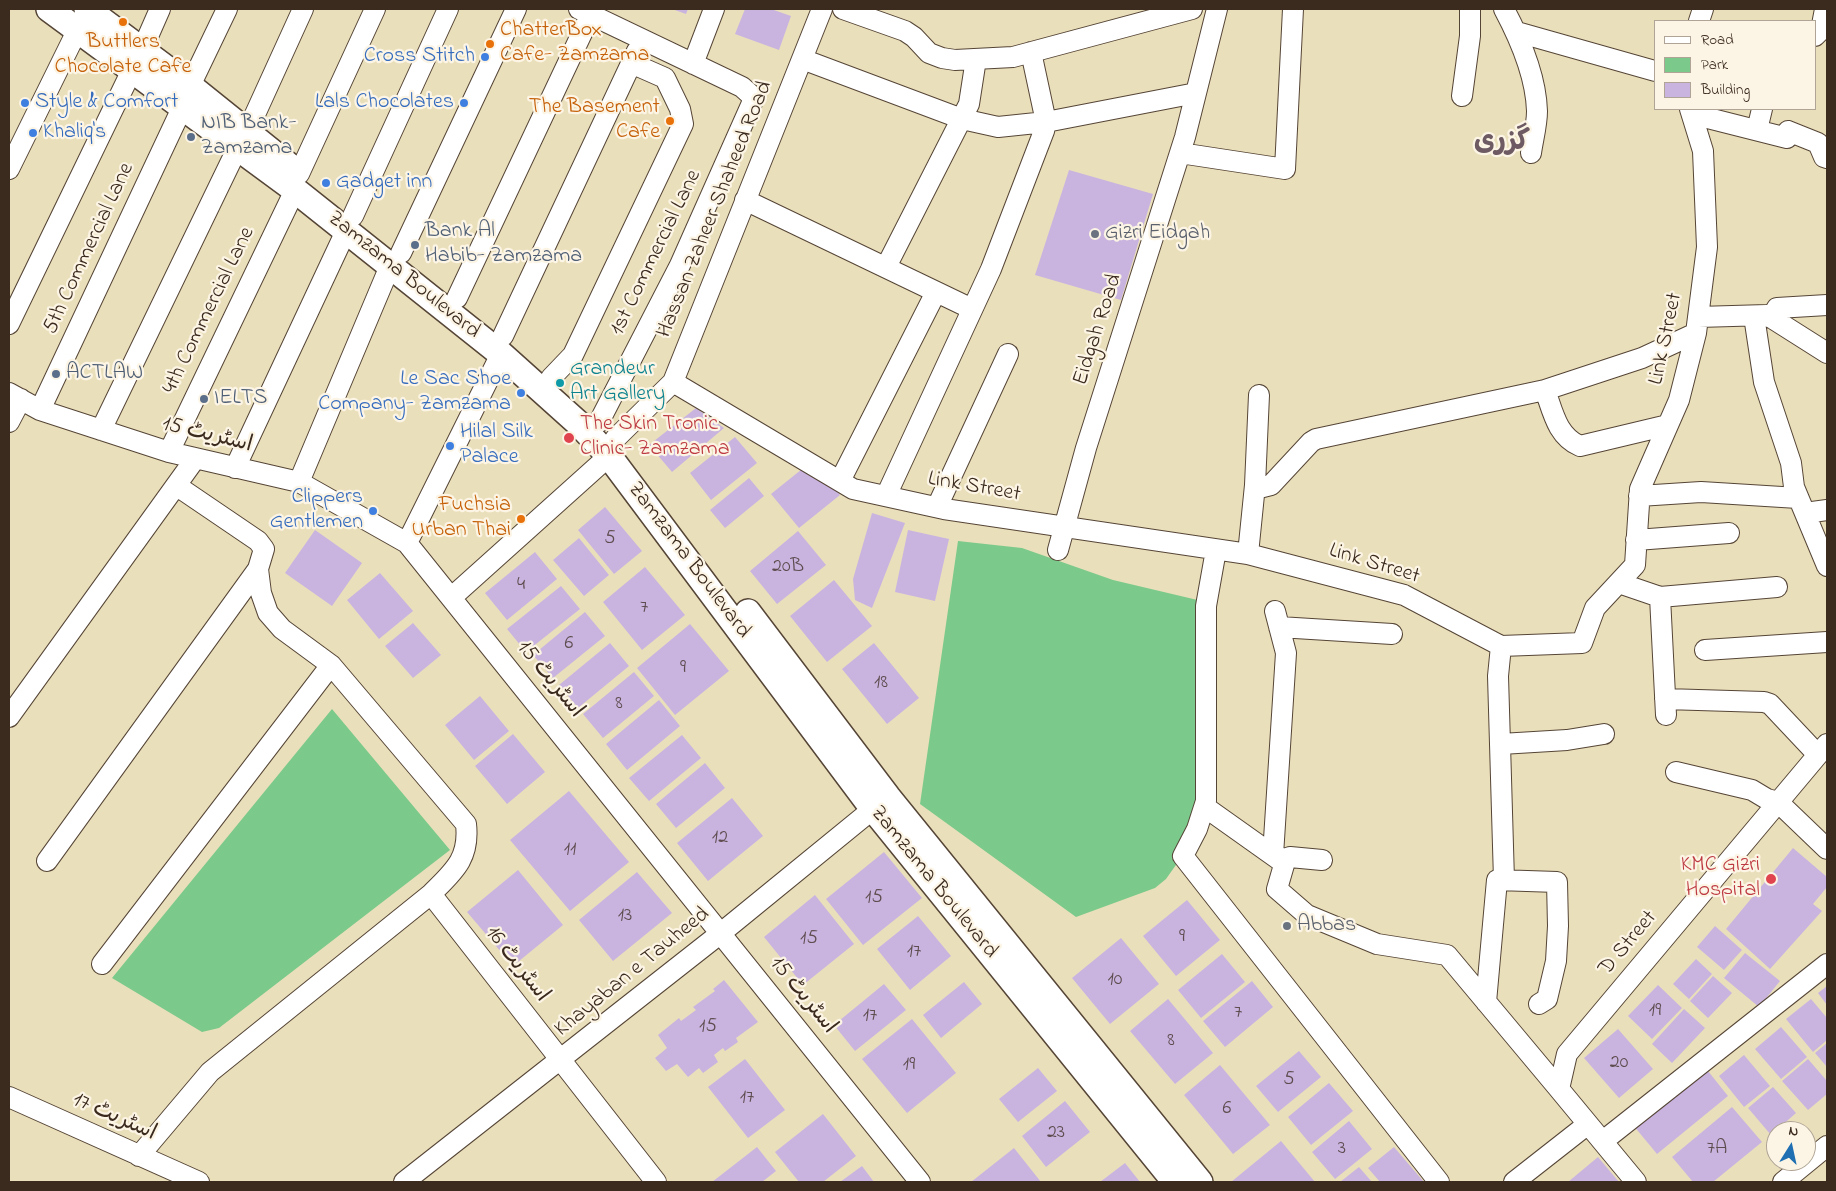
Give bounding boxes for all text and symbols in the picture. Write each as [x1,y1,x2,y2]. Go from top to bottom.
marker: Buttlers Chocolate Cafe [117,16,129,28]
place label: ChatterBox Cafe- Zamzama [500,18,649,70]
legend [1654,20,1816,110]
text: Road [1701,29,1734,51]
place label: Buttlers Chocolate Cafe [55,30,191,81]
marker: ChatterBox Cafe- Zamzama [484,38,496,50]
place label: Cross Stitch [364,44,475,70]
marker: Cross Stitch [479,51,491,63]
text: Park [1701,54,1728,76]
street label: Hassan Zaheer Shaheed Road [652,78,780,342]
text: Building [1701,79,1750,101]
place label: Style & Comfort [35,90,178,116]
place label: Lals Chocolates [315,90,454,116]
place label: The Basement Cafe [529,95,660,146]
marker: Style & Comfort [19,97,31,109]
marker: Lals Chocolates [458,97,470,109]
place label: NIB Bank- Zamzama [201,111,297,162]
marker: The Basement Cafe [664,115,676,127]
place label: Khaliq's [43,120,106,146]
marker: Khaliq's [27,127,39,139]
district label: گزری [1474,127,1530,161]
marker: NIB Bank- Zamzama [185,131,197,143]
street label: 5th Commercial Lane [39,159,141,339]
street label: 1st Commercial Lane [605,166,709,340]
place label: Gadget inn [336,170,432,196]
marker: Gadget inn [320,177,332,189]
street label: Zamzama Boulevard [321,206,485,346]
place label: Bank Al Habib- Zamzama [425,219,582,270]
place label: Gizri Eidgah [1105,221,1210,247]
street label: 4th Commercial Lane [158,223,262,399]
marker: Gizri Eidgah [1089,228,1101,240]
marker: Bank Al Habib- Zamzama [409,239,421,251]
street label: Eidgah Road [1069,271,1129,389]
street label: Link Street [1644,291,1690,387]
place label: Grandeur Art Gallery [570,357,665,408]
place label: ACTLAW [66,361,143,387]
place label: Le Sac Shoe Company- Zamzama [318,367,511,418]
marker: ACTLAW [50,368,62,380]
marker: Grandeur Art Gallery [554,377,566,389]
place label: IELTS [214,386,267,412]
marker: Le Sac Shoe Company- Zamzama [515,387,527,399]
marker: IELTS [198,393,210,405]
street label: اسٹریٹ 15 [159,412,255,460]
place label: The Skin Tronic Clinic- Zamzama [580,412,730,464]
place label: Hilal Silk Palace [460,420,533,472]
marker: The Skin Tronic Clinic- Zamzama [562,431,576,445]
marker: Hilal Silk Palace [444,440,456,452]
street label: Link Street [926,467,1022,509]
street label: Zamzama Boulevard [621,478,755,644]
place label: Clippers Gentlemen [270,485,363,536]
place label: Fuchsia Urban Thai [412,493,511,544]
marker: Clippers Gentlemen [367,505,379,517]
marker: Fuchsia Urban Thai [515,513,527,525]
house number: 5 [604,528,616,552]
street label: Link Street [1325,539,1423,591]
house number: 20B [772,556,804,580]
house number: 4 [517,574,525,598]
house number: 7 [640,597,648,621]
house number: 6 [565,633,573,657]
street label: اسٹریٹ 15 [510,636,588,724]
house number: 9 [680,657,686,681]
house number: 18 [874,672,888,696]
house number: 8 [615,693,623,717]
street label: Zamzama Boulevard [863,801,1003,965]
house number: 12 [712,827,728,851]
house number: 11 [564,839,576,863]
place label: KMC Gizri Hospital [1681,853,1760,904]
marker: KMC Gizri Hospital [1764,872,1778,886]
house number: 15 [865,887,883,911]
street label: Khayaban e Tauheed [550,902,716,1044]
house number: 13 [618,905,632,929]
street label: D Street [1594,906,1664,982]
place label: Abbas [1297,913,1356,939]
marker: Abbas [1281,920,1293,932]
street label: اسٹریٹ 16 [478,922,554,1008]
house number: 9 [1179,926,1185,950]
house number: 15 [800,928,818,952]
house number: 17 [907,941,921,965]
street label: اسٹریٹ 15 [763,952,841,1040]
house number: 10 [1108,969,1122,993]
house number: 19 [1649,1000,1661,1024]
house number: 7 [1234,1002,1242,1026]
house number: 17 [863,1005,877,1029]
house number: 15 [699,1016,717,1040]
house number: 8 [1167,1030,1175,1054]
house number: 20 [1610,1052,1628,1076]
house number: 19 [903,1054,915,1078]
house number: 5 [1283,1069,1295,1093]
house number: 17 [740,1087,754,1111]
street label: اسٹریٹ 17 [68,1088,160,1148]
house number: 6 [1223,1098,1231,1122]
north arrow [1766,1121,1816,1171]
text: N [1787,1121,1800,1143]
house number: 23 [1047,1122,1065,1146]
house number: 3 [1338,1138,1346,1162]
house number: 7A [1707,1138,1727,1162]

